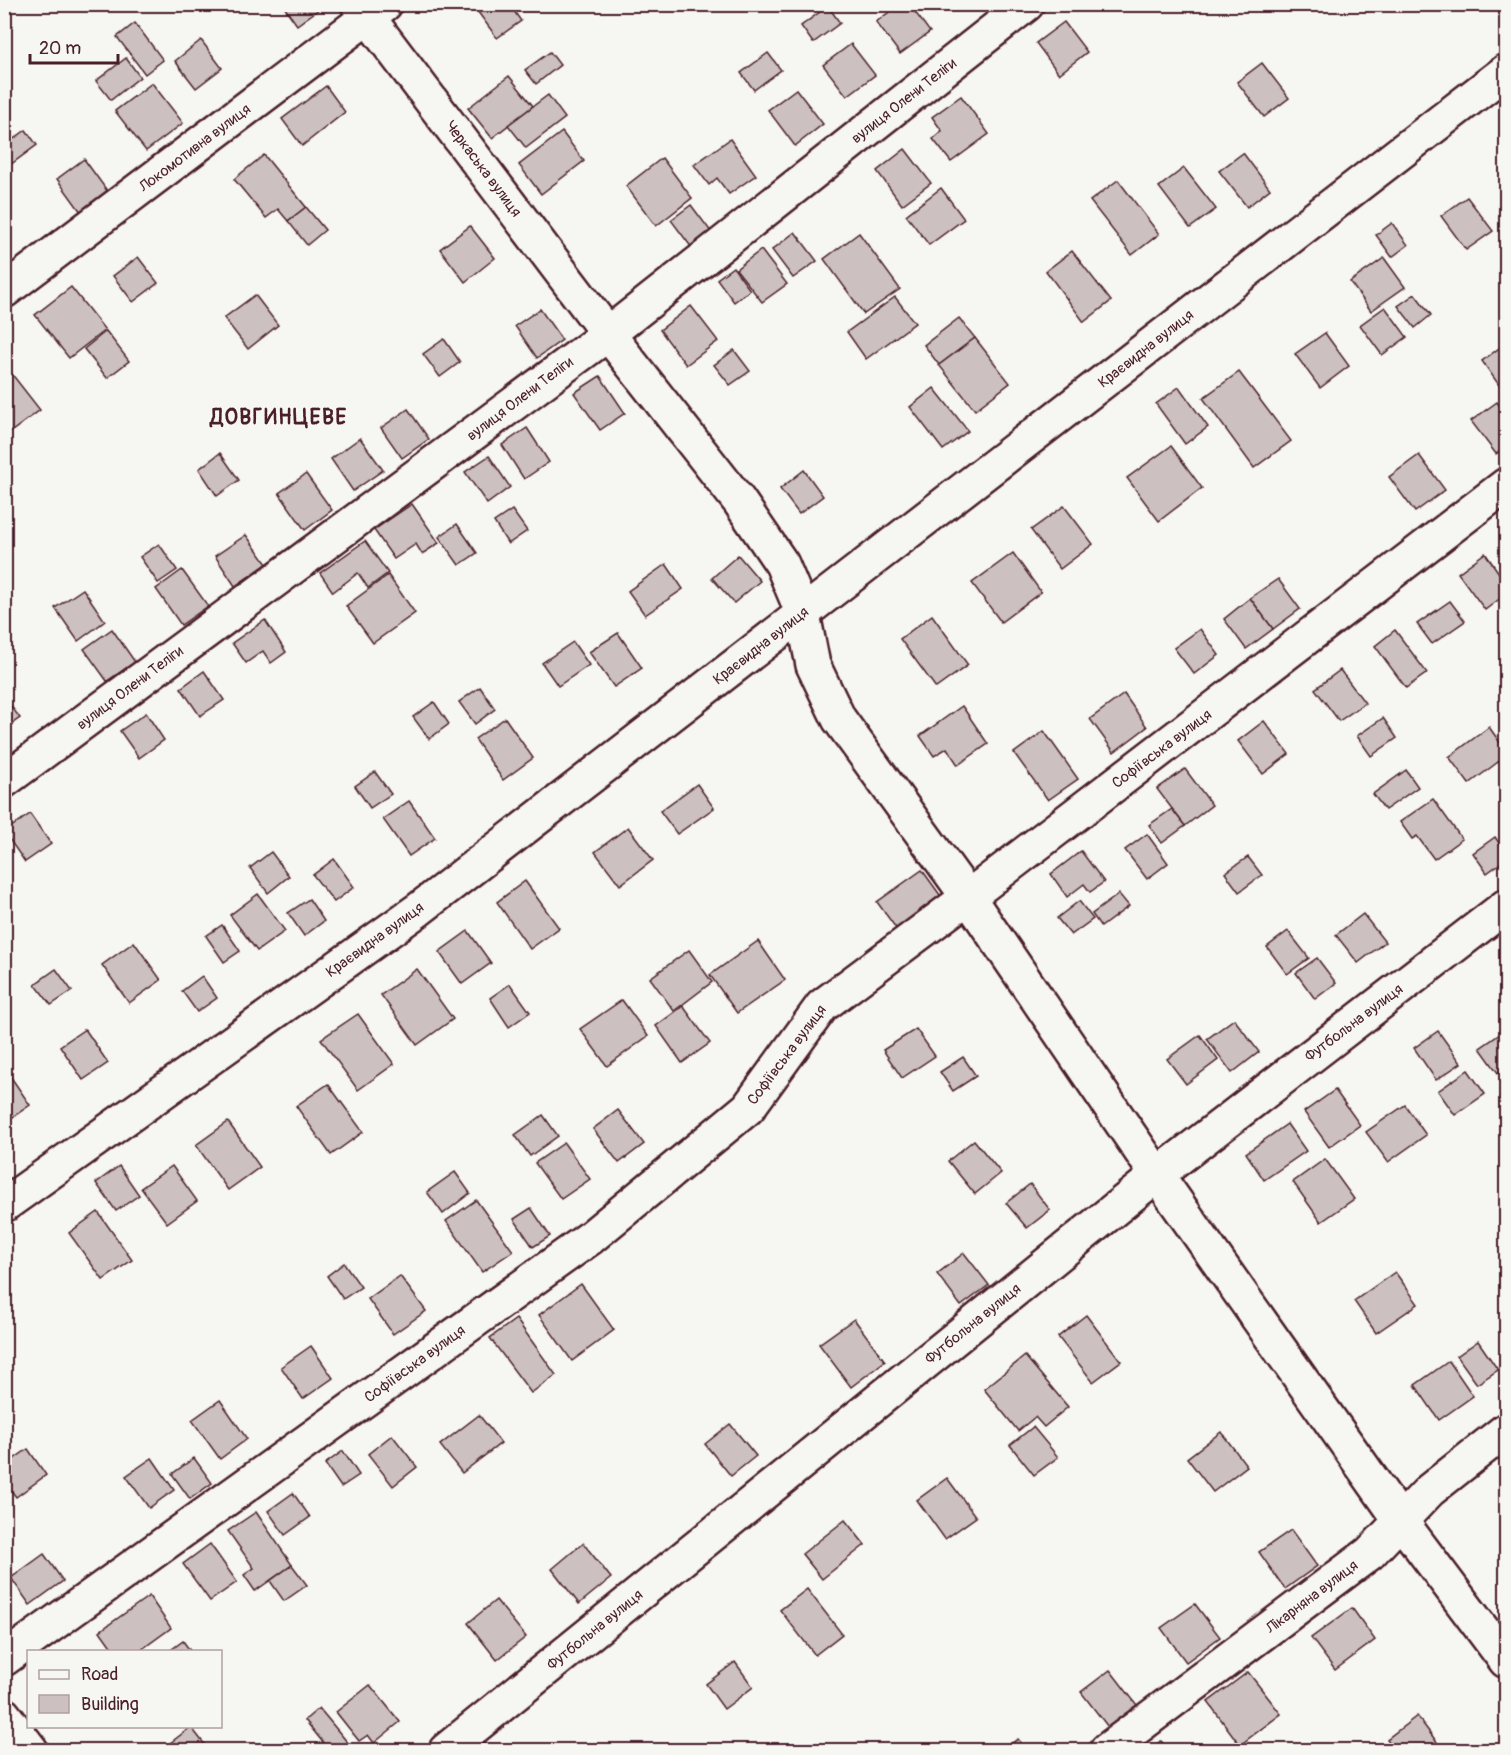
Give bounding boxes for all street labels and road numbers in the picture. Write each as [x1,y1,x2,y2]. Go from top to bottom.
street label: вулиця Олени Теліги [848,54,961,148]
street label: Локомотивна вулиця [135,100,255,197]
street label: Черкаська вулиця [441,117,525,221]
street label: Краєвидна вулиця [1094,306,1198,392]
street label: вулиця Олени Теліги [463,353,577,445]
street label: Краєвидна вулиця [709,603,813,689]
street label: вулиця Олени Теліги [73,642,187,734]
street label: Софіївська вулиця [1108,705,1216,793]
street label: Краєвидна вулиця [322,898,428,982]
street label: Футбольна вулиця [1301,980,1407,1066]
street label: Софіївська вулиця [743,1001,831,1109]
street label: Футбольна вулиця [921,1280,1025,1368]
street label: Софіївська вулиця [361,1321,469,1407]
street label: Лікарняна вулиця [1261,1556,1362,1638]
street label: Футбольна вулиця [543,1586,647,1674]

